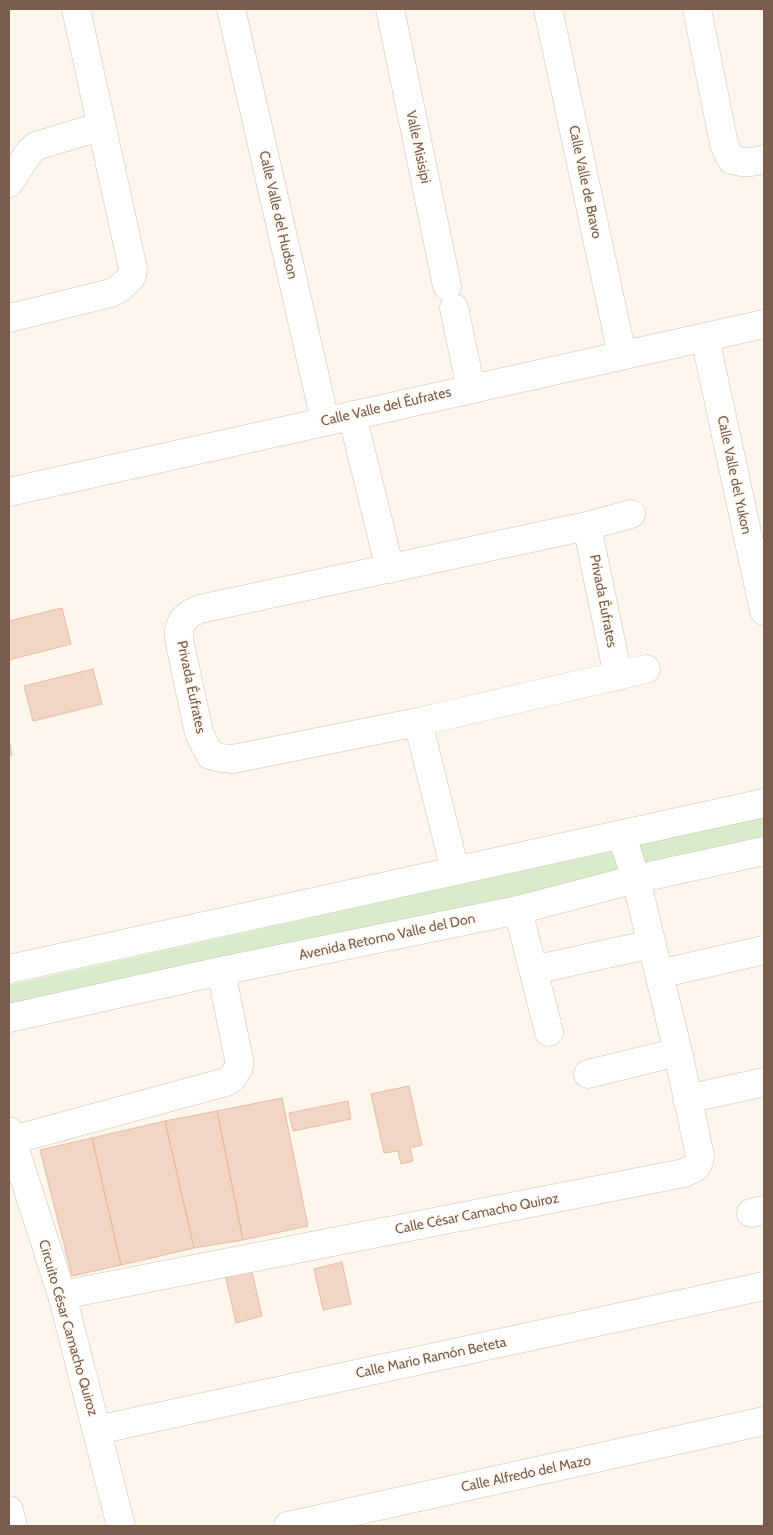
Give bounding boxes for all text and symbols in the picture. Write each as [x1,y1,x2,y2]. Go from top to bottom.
street label: Valle Misisipi [402,109,434,185]
street label: Calle Valle de Bravo [565,124,605,240]
street label: Calle Valle del Hudson [255,149,301,281]
street label: Calle Valle del Éufrates [319,384,453,430]
street label: Calle Valle del Yukon [713,414,755,536]
street label: Privada Éufrates [586,553,620,649]
street label: Privada Éufrates [173,639,209,735]
street label: Avenida Retorno Valle del Don [297,910,477,964]
street label: Calle César Camacho Quiroz [394,1190,560,1238]
street label: Circuito César Camacho Quiroz [35,1238,101,1418]
street label: Calle Mario Ramón Beteta [354,1334,508,1382]
street label: Calle Alfredo del Mazo [460,1452,592,1496]

